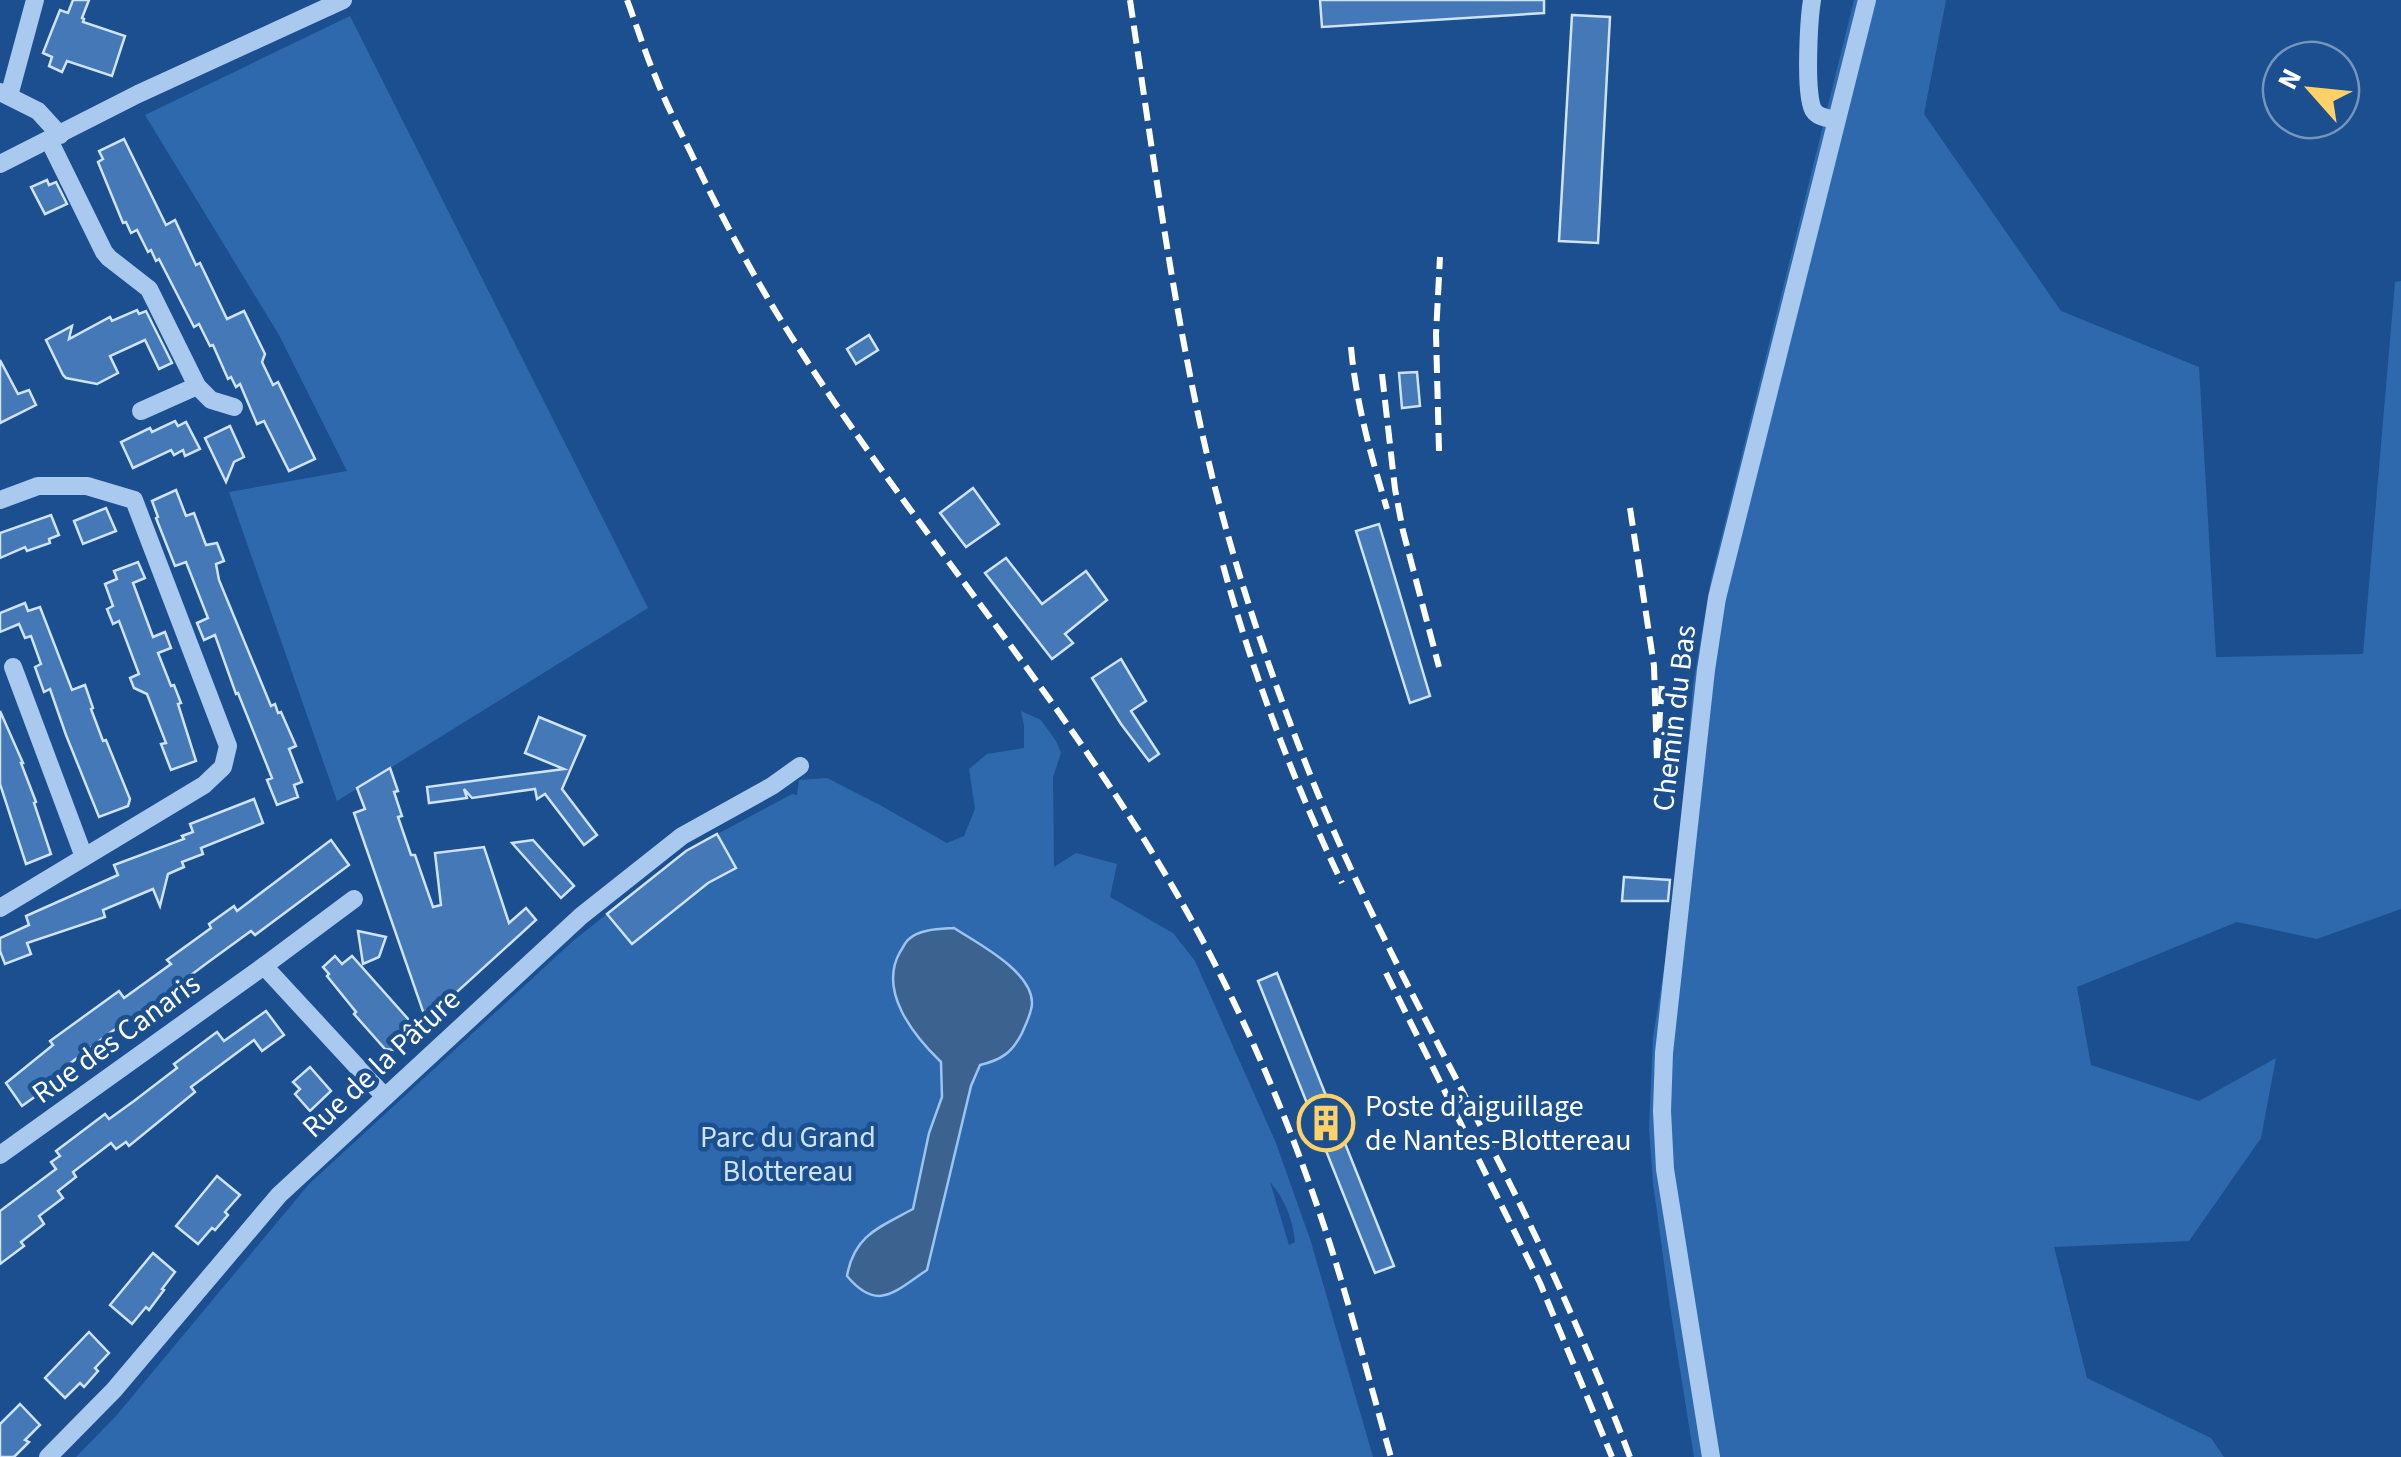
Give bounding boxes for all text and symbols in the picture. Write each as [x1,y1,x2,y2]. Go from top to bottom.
north arrow [2261,40,2361,140]
text: N [2268,62,2312,96]
street label: Chemin du Bas [1642,622,1707,814]
street label: Rue des Canaris [23,963,209,1114]
street label: Rue de la Pâture [293,979,470,1148]
place label: Poste d’aiguillage de Nantes-Blottereau [1365,1085,1631,1162]
building icon: Poste d’aiguillage de Nantes-Blottereau [1296,1093,1356,1153]
park label: Parc du Grand Blottereau [700,1116,876,1193]

